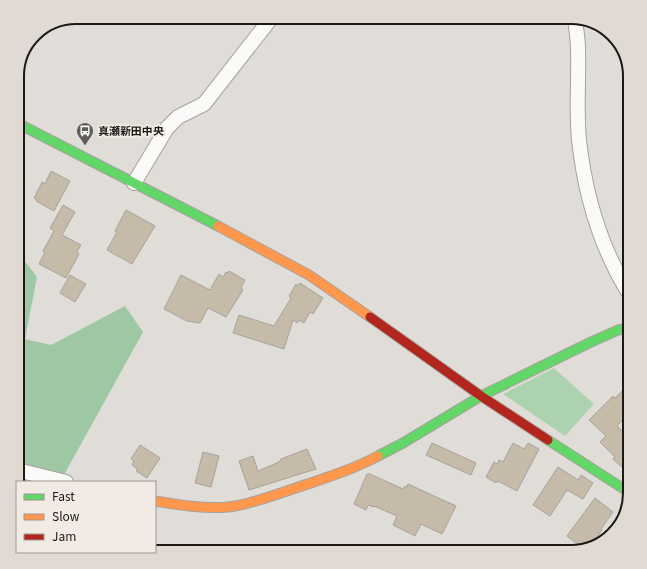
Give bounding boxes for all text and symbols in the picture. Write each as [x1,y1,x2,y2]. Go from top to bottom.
bus stop icon: 真瀬新田中央 [75,121,95,146]
place label: 真瀬新田中央 [98,122,164,138]
legend [16,481,156,553]
text: Fast [52,487,75,504]
text: Slow [52,507,80,524]
text: Jam [52,527,76,544]

